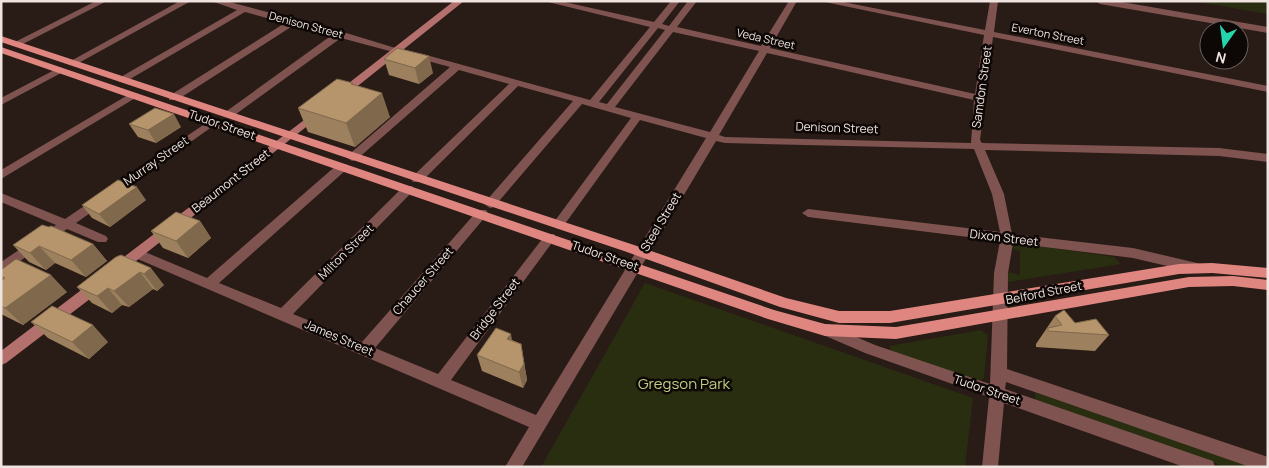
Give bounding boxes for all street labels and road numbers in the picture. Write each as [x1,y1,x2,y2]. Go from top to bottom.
street label: Denison Street [267,7,345,42]
street label: Everton Street [1010,19,1086,48]
street label: Veda Street [735,25,797,53]
street label: Samdon Street [967,44,996,129]
street label: Tudor Street [186,105,258,144]
street label: Denison Street [795,118,879,137]
street label: Murray Street [120,132,192,189]
street label: Beaumont Street [188,145,273,217]
street label: Steel Street [636,189,685,255]
street label: Milton Street [314,220,377,283]
street label: Dixon Street [969,225,1039,250]
street label: Tudor Street [569,236,641,275]
street label: Chaucer Street [388,243,457,318]
street label: Bridge Street [466,274,524,343]
street label: Belford Street [1004,277,1084,308]
street label: James Street [302,315,376,360]
street label: Tudor Street [951,370,1023,409]

